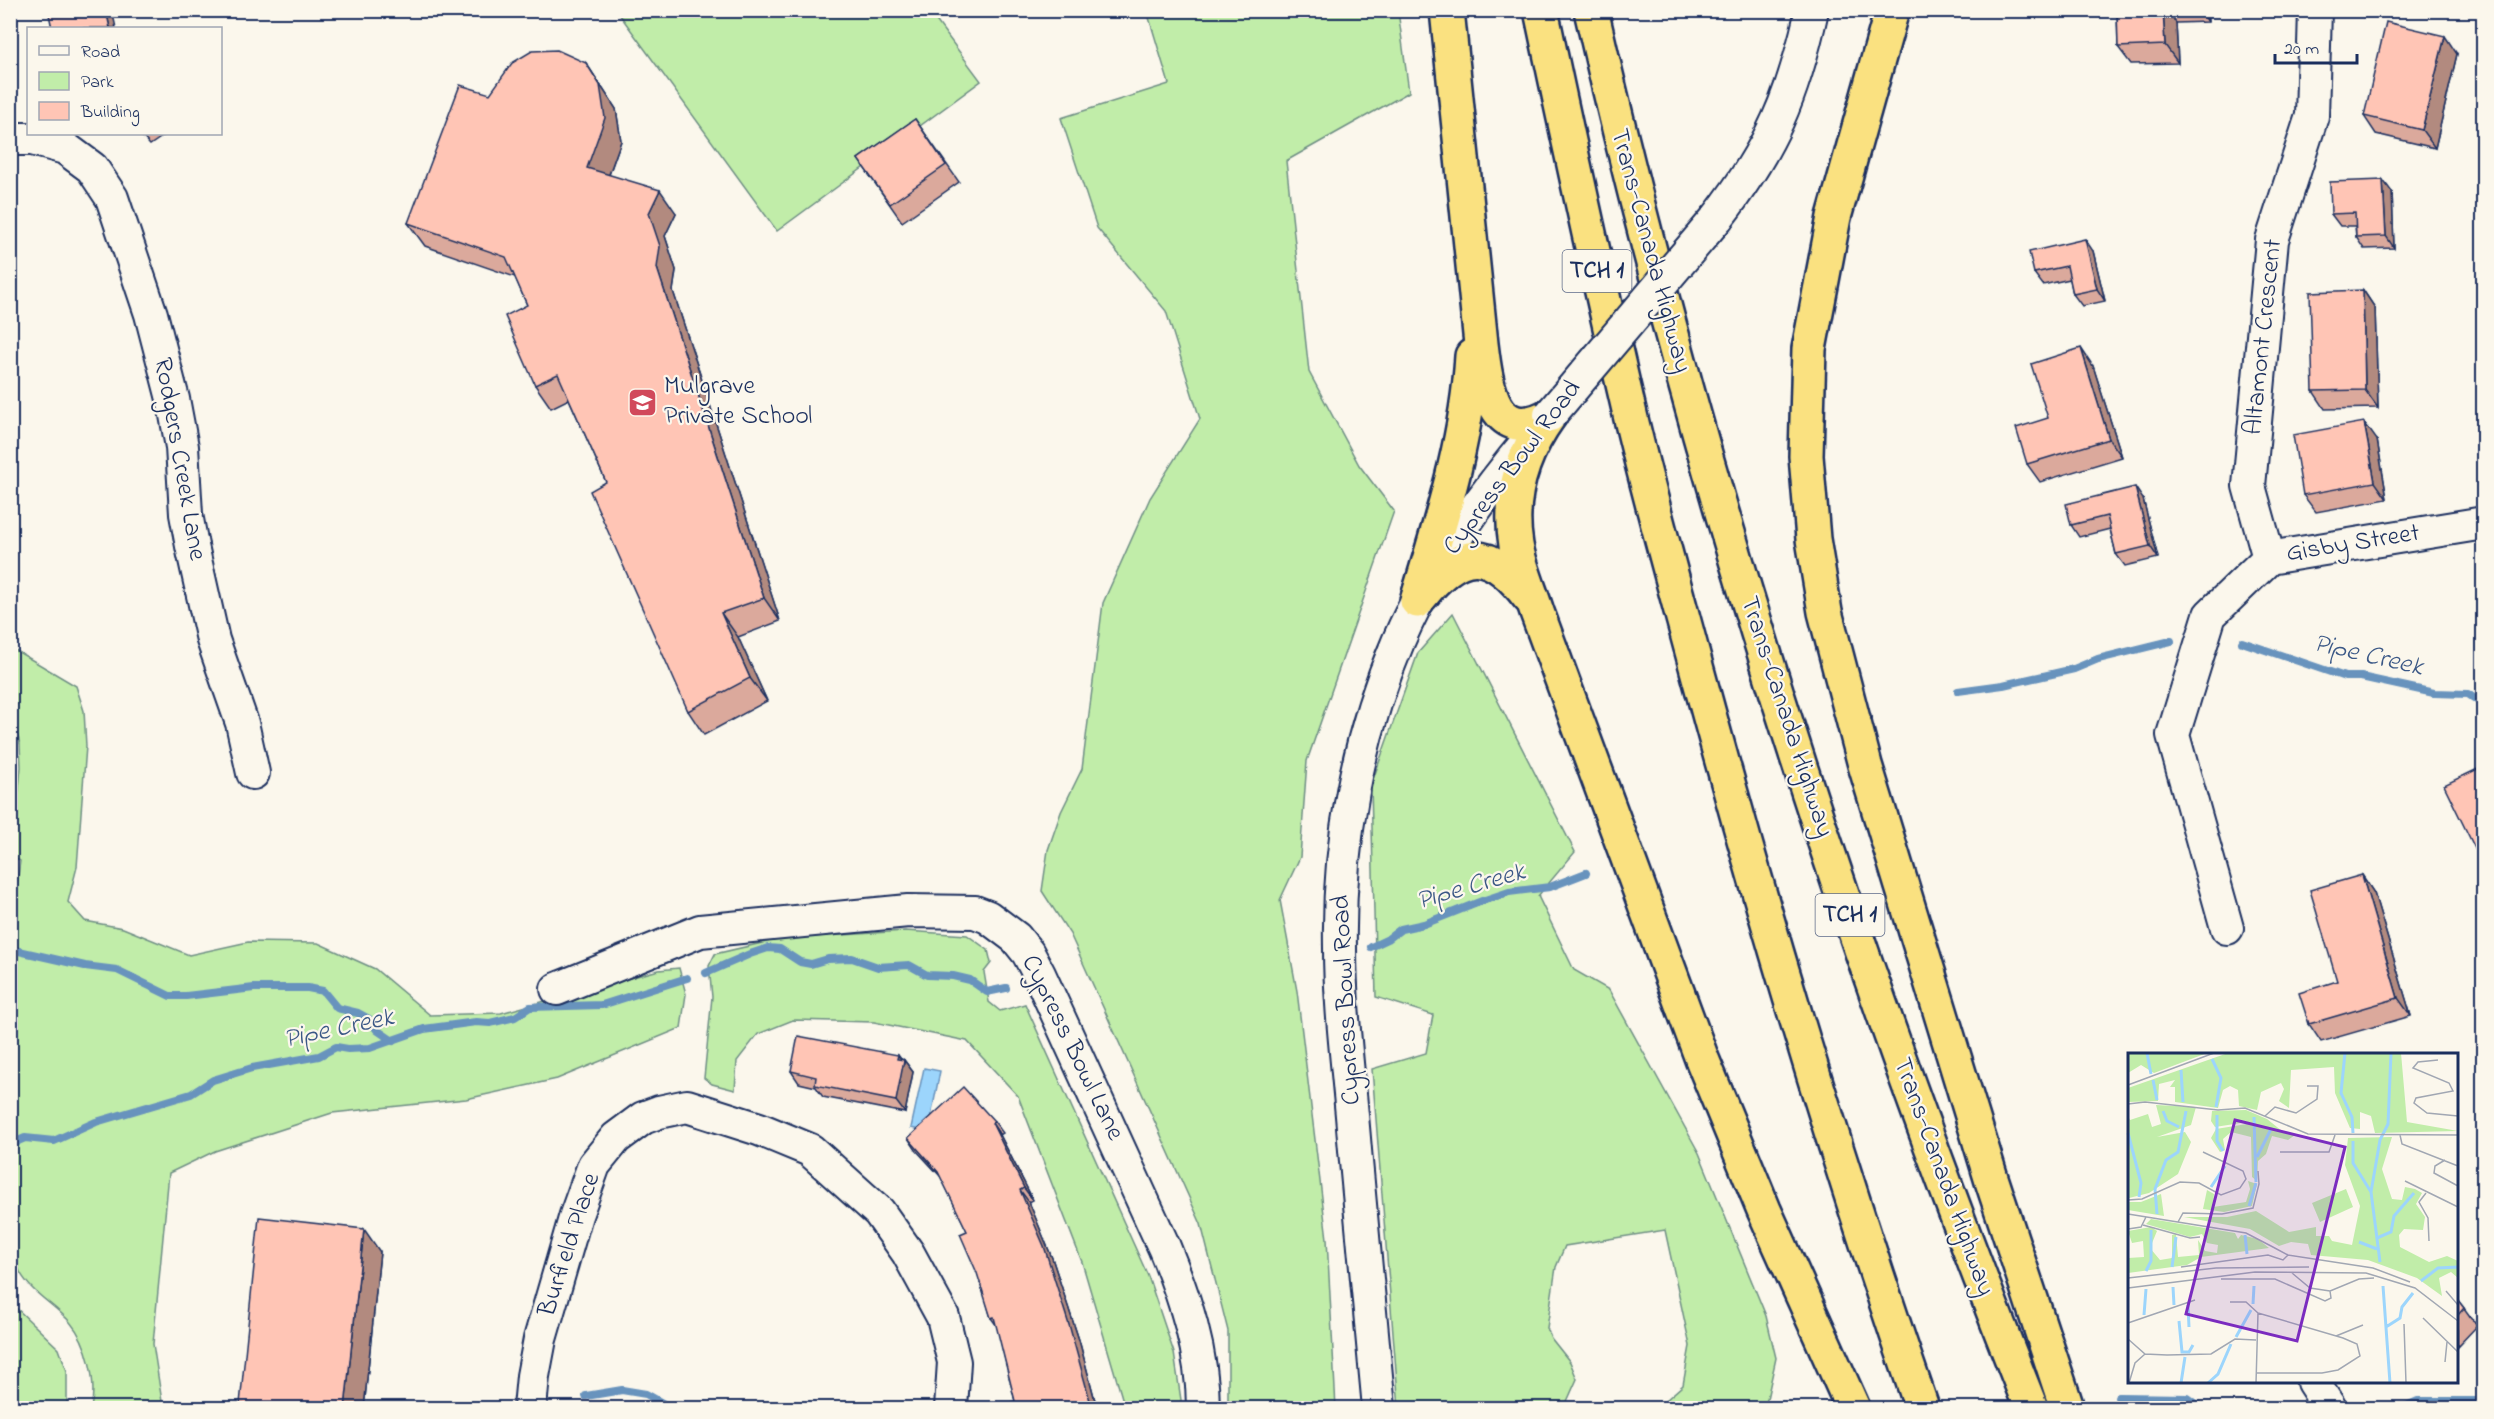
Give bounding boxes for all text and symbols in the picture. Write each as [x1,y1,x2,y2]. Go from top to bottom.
legend [27,27,222,135]
scale bar [2275,27,2358,65]
text: 20 m [2284,37,2319,63]
text: Road [81,40,120,66]
text: Park [81,70,114,96]
text: Building [80,100,140,127]
street label: Trans-Canada Highway [1599,125,1701,377]
street label: Altamont Crescent [2235,237,2293,437]
road number: TCH 1 [1562,250,1632,292]
street label: Rodgers Creek Lane [142,355,216,564]
place label: Mulgrave Private School [664,368,812,436]
street label: Cypress Bowl Road [1434,372,1592,564]
school or university icon: Mulgrave Private School [627,386,659,418]
street label: Gisby Street [2284,515,2423,573]
street label: Trans-Canada Highway [1729,592,1843,842]
water label: Pipe Creek [2309,624,2428,688]
water label: Pipe Creek [1412,853,1531,921]
street label: Cypress Bowl Road [1322,894,1371,1106]
road number: TCH 1 [1816,894,1884,936]
street label: Cypress Bowl Lane [1011,949,1134,1147]
water label: Pipe Creek [280,998,399,1060]
street label: Trans-Canada Highway [1882,1052,2004,1302]
inset map [2128,1053,2458,1383]
street label: Burfield Place [529,1168,611,1323]

